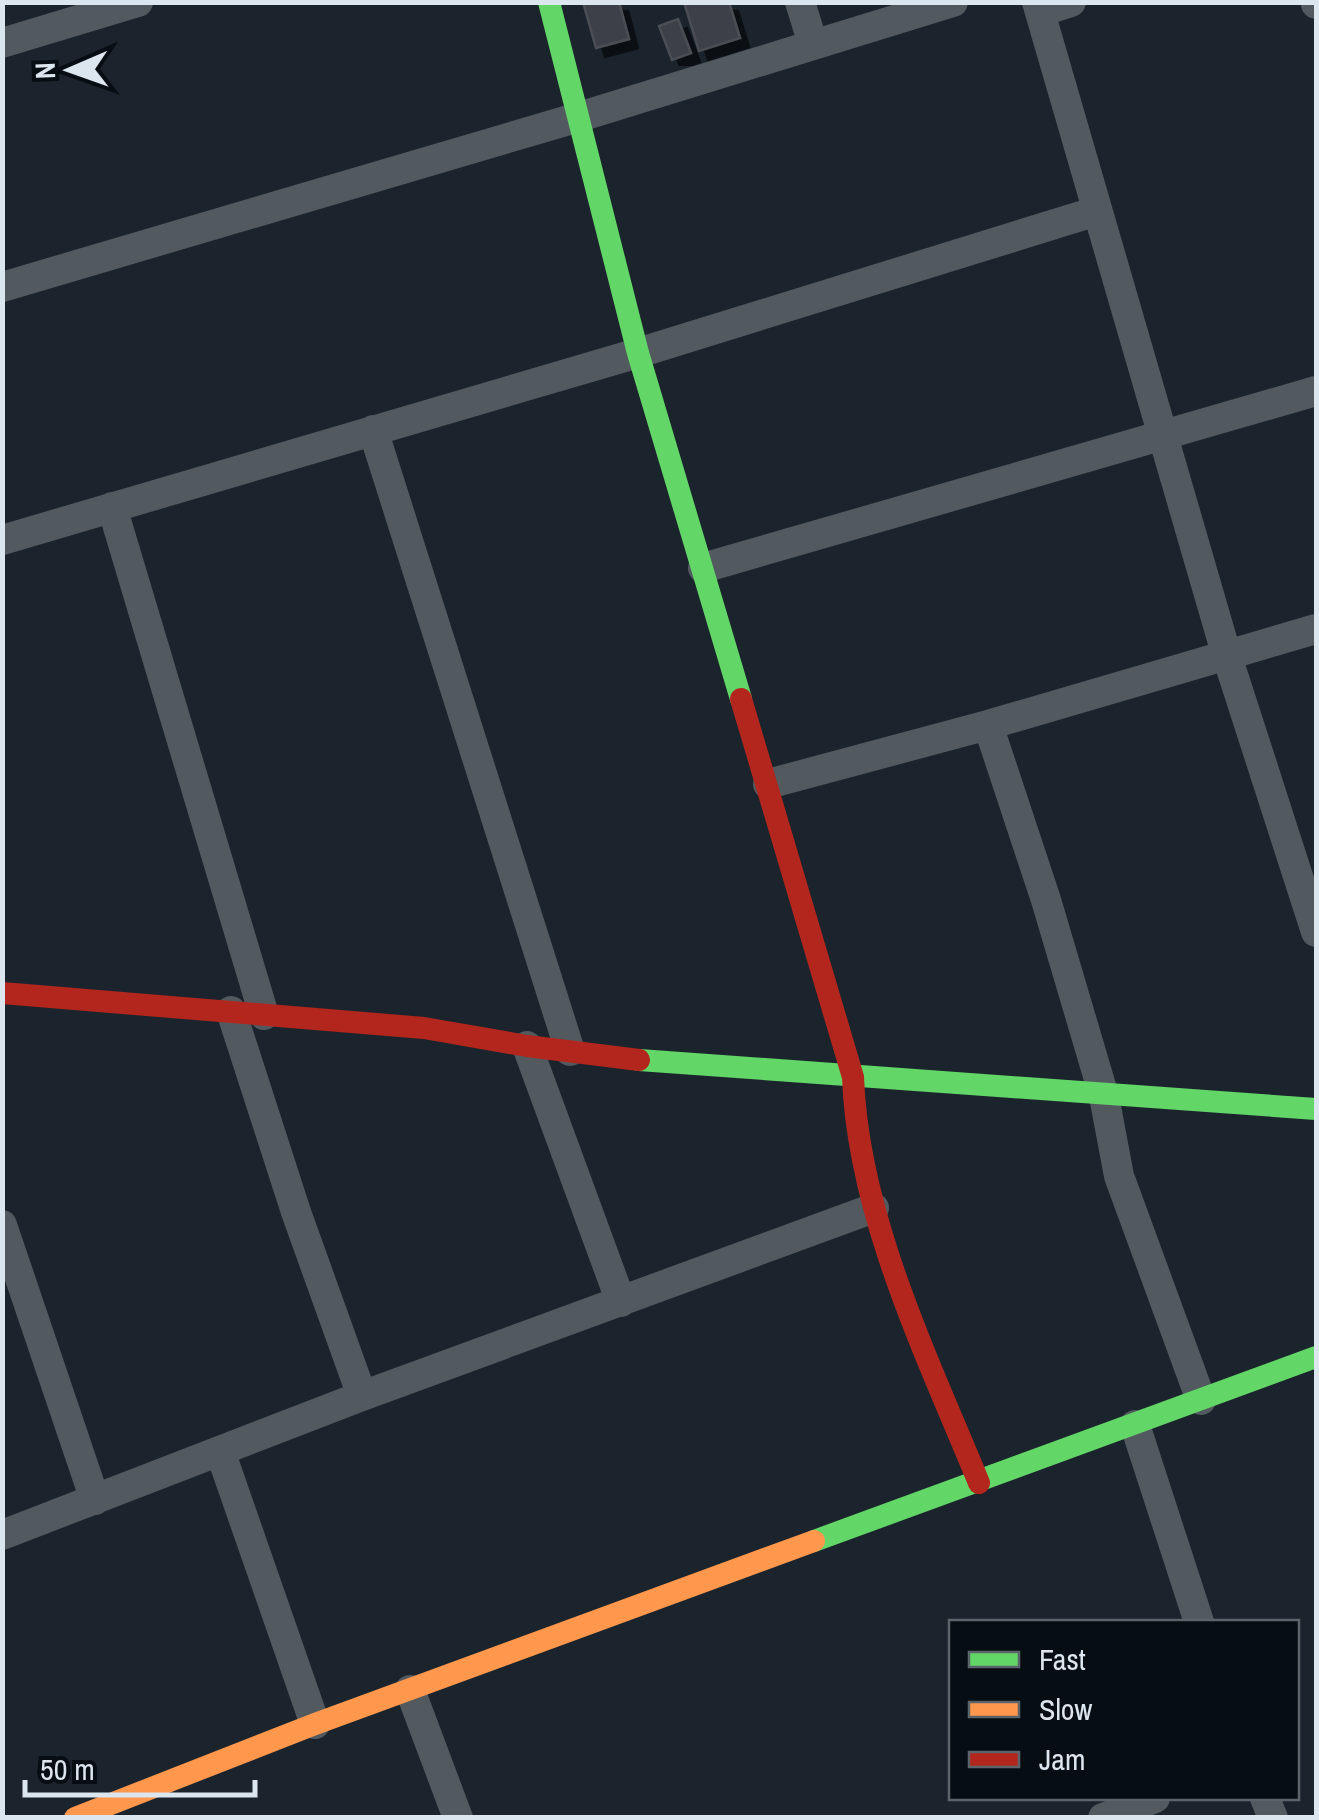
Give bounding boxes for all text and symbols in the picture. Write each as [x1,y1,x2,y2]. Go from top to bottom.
north arrow [20,20,120,120]
text: N [26,62,64,80]
legend [949,1620,1299,1800]
text: Fast [1039,1639,1086,1679]
text: Slow [1039,1689,1093,1729]
scale bar [25,1735,255,1797]
text: Jam [1039,1739,1085,1779]
text: 50 m [40,1749,95,1789]

